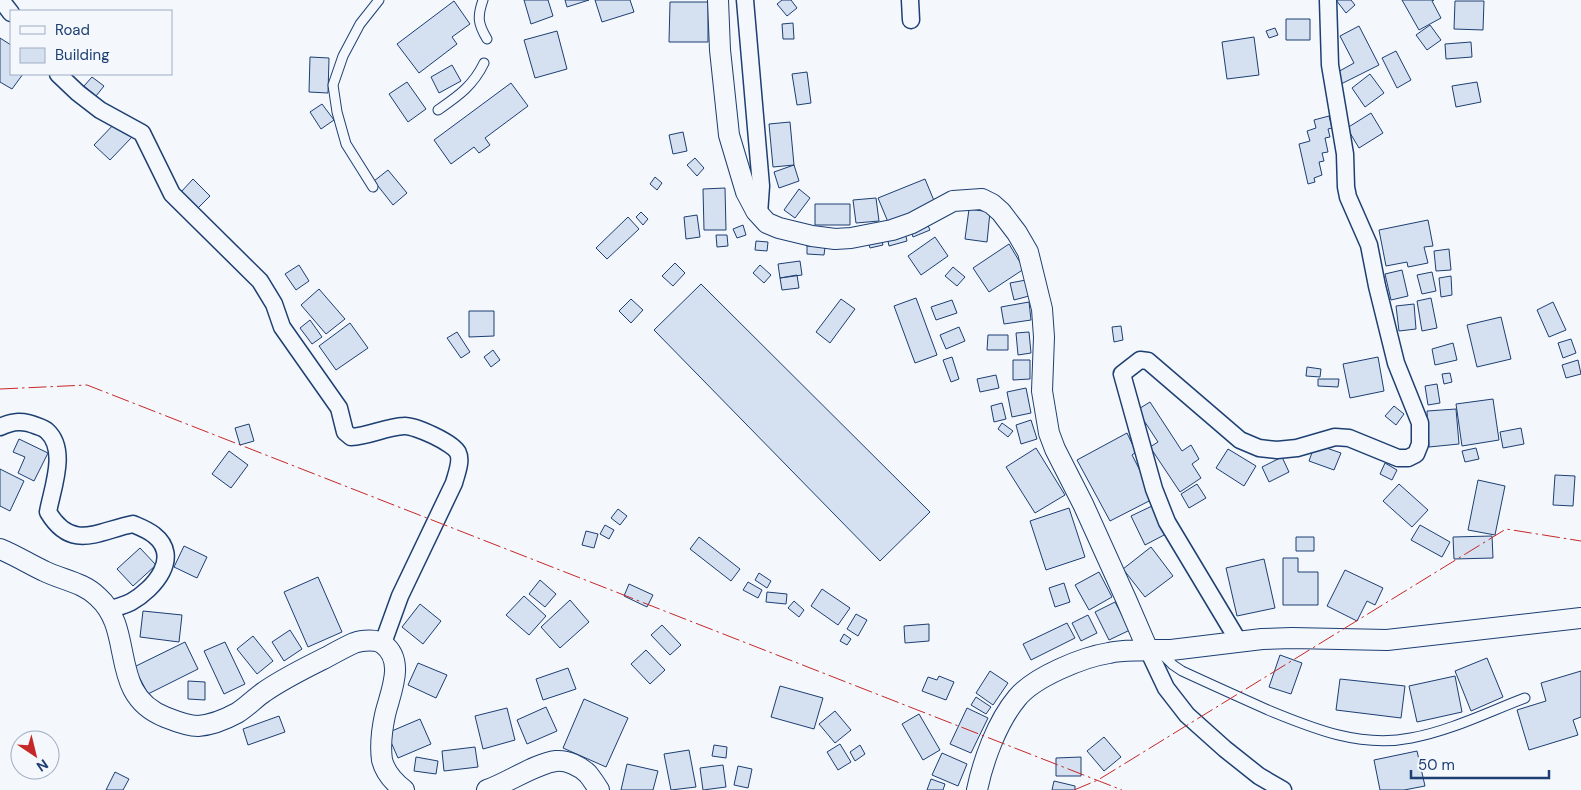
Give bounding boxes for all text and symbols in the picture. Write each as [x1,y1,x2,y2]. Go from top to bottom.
legend [10,10,172,75]
text: Road [55,20,90,40]
text: Building [55,45,110,65]
north arrow [10,730,60,780]
scale bar [1411,748,1548,780]
text: N [33,755,52,776]
text: 50 m [1418,755,1455,775]

